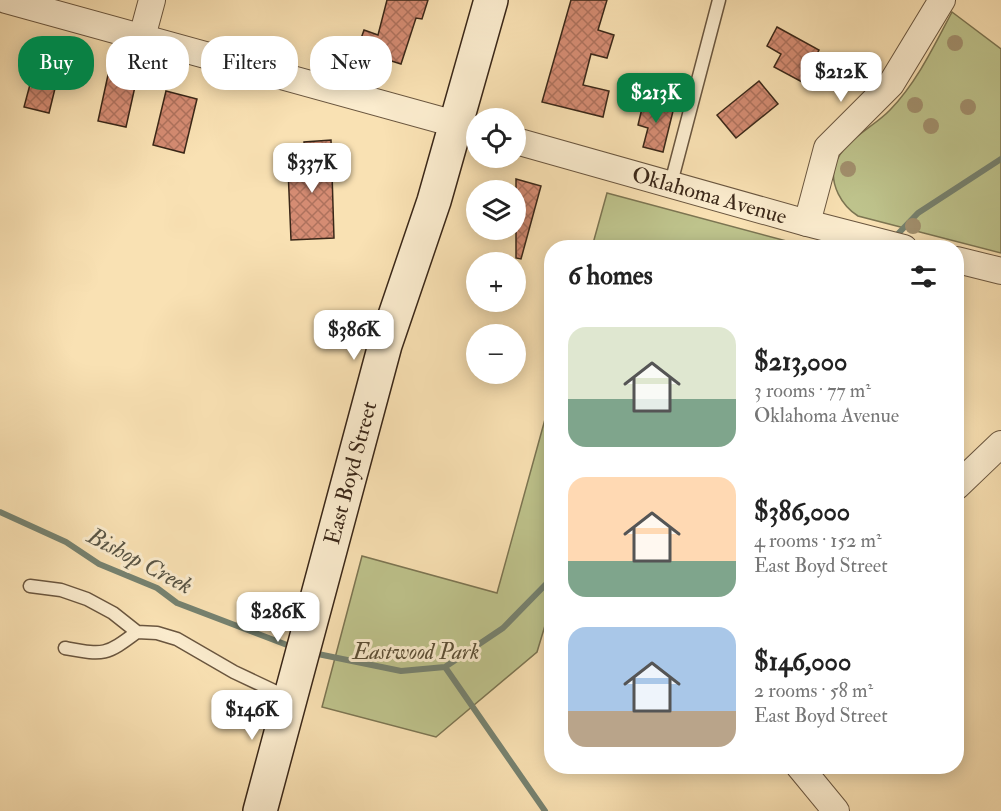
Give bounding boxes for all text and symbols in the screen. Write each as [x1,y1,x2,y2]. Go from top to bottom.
chip: Buy [18,36,94,90]
chip: Rent [106,36,189,90]
chip: Filters [201,36,298,90]
chip: New [310,36,392,90]
pin: $212K [799,52,883,103]
text: $212K [815,59,867,84]
pin: $213K [614,73,698,124]
text: $213K [631,80,681,105]
map controls [466,108,526,384]
button: locate [466,108,526,168]
pin: $337K [270,143,354,194]
text: $337K [287,150,337,175]
street label: Oklahoma Avenue [629,160,790,231]
button: layers [466,180,526,240]
button: + [466,252,526,312]
text: 6 homes [568,260,653,292]
icon: filters [907,260,940,293]
pin: $386K [312,310,396,361]
text: $386K [328,317,380,342]
button: − [466,324,526,384]
text: $213,000 [754,346,847,378]
icon: home [616,351,688,423]
text: 3 rooms · 77 m² [754,378,871,403]
street label: East Boyd Street [318,398,383,548]
text: Oklahoma Avenue [754,403,899,428]
text: $386,000 [754,496,850,528]
icon: home [616,501,688,573]
water label: Bishop Creek [81,520,198,602]
text: 4 rooms · 152 m² [754,528,882,553]
text: East Boyd Street [754,553,888,578]
pin: $286K [236,592,320,643]
text: $286K [251,599,305,624]
park label: Eastwood Park [351,638,479,666]
text: $146,000 [754,646,851,678]
icon: home [616,651,688,723]
text: 2 rooms · 58 m² [754,678,873,703]
pin: $146K [210,690,294,741]
text: $146K [225,697,279,722]
text: East Boyd Street [754,703,888,728]

